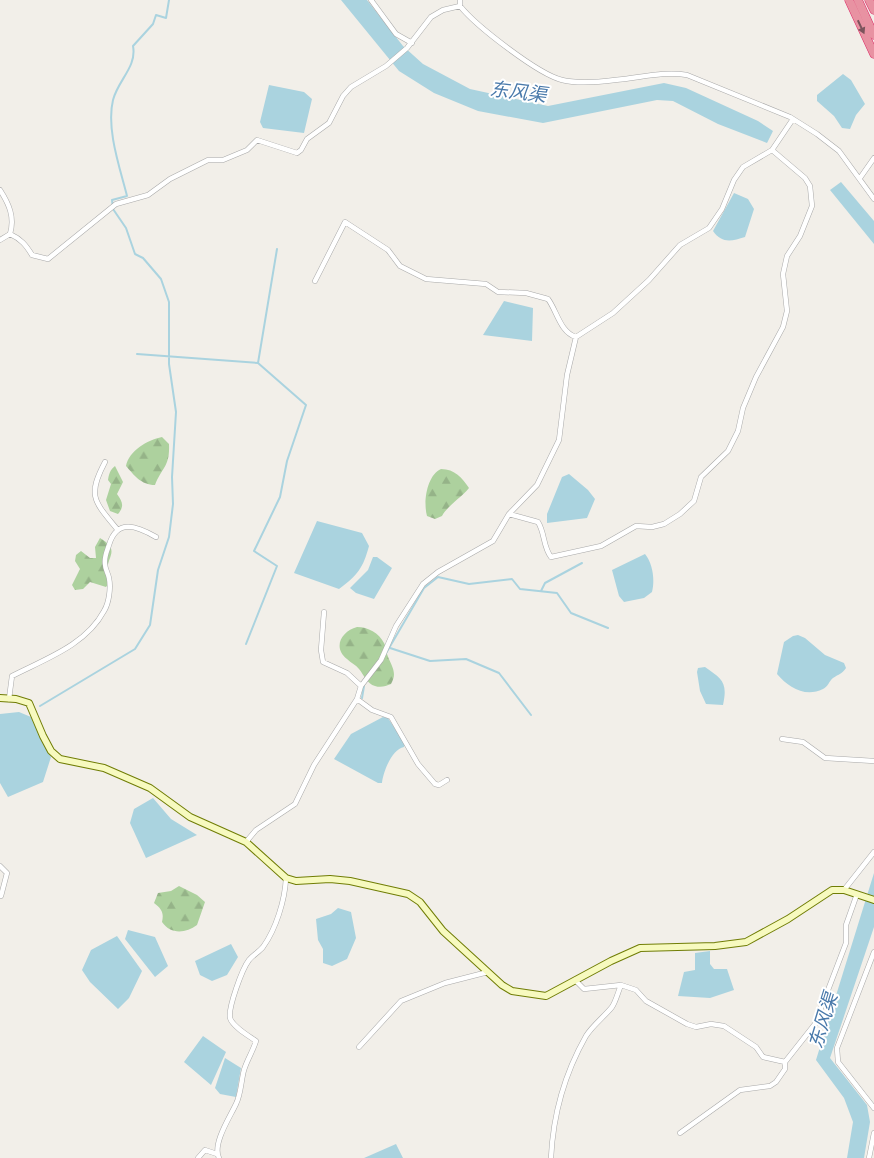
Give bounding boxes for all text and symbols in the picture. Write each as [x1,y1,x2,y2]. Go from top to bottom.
one-way arrow [858,20,866,34]
water label: 东风渠 [489,78,551,106]
water label: 东风渠 [805,988,842,1051]

